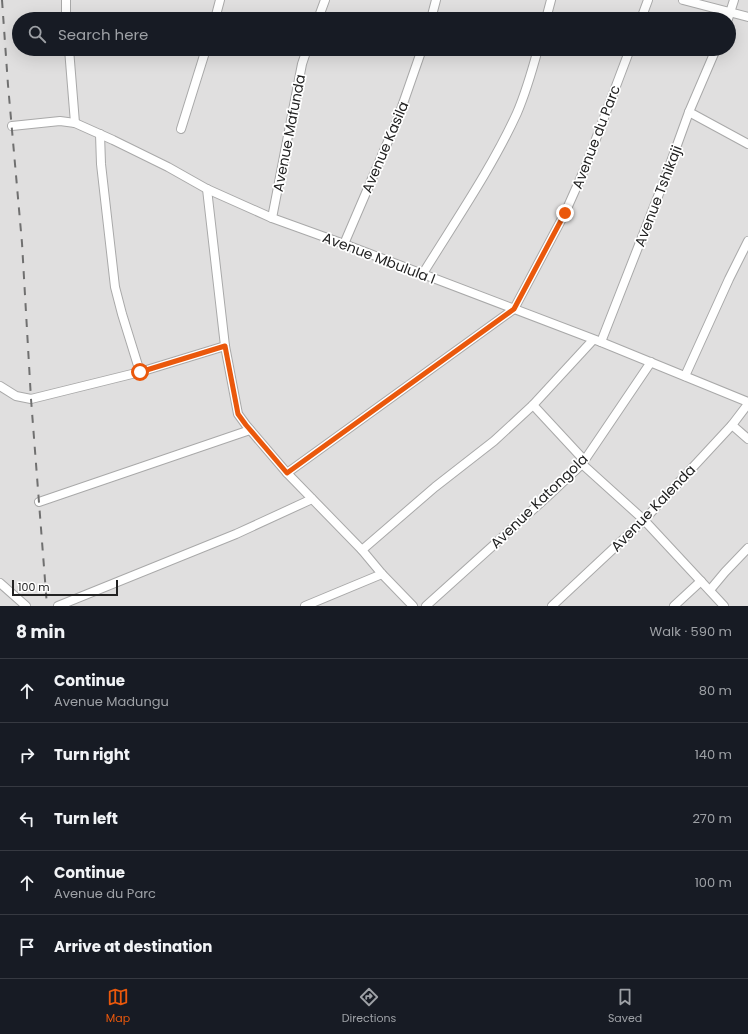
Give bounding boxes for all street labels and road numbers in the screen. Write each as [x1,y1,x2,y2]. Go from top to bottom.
street label: Avenue Mafunda [268,73,310,193]
street label: Avenue du Parc [567,82,625,192]
street label: Avenue Kasila [357,98,413,196]
street label: Avenue Tshikaji [629,142,687,250]
street label: Avenue Mbulula I [320,227,438,289]
street label: Avenue Katongola [486,449,592,553]
street label: Avenue Kalenda [606,460,700,556]

